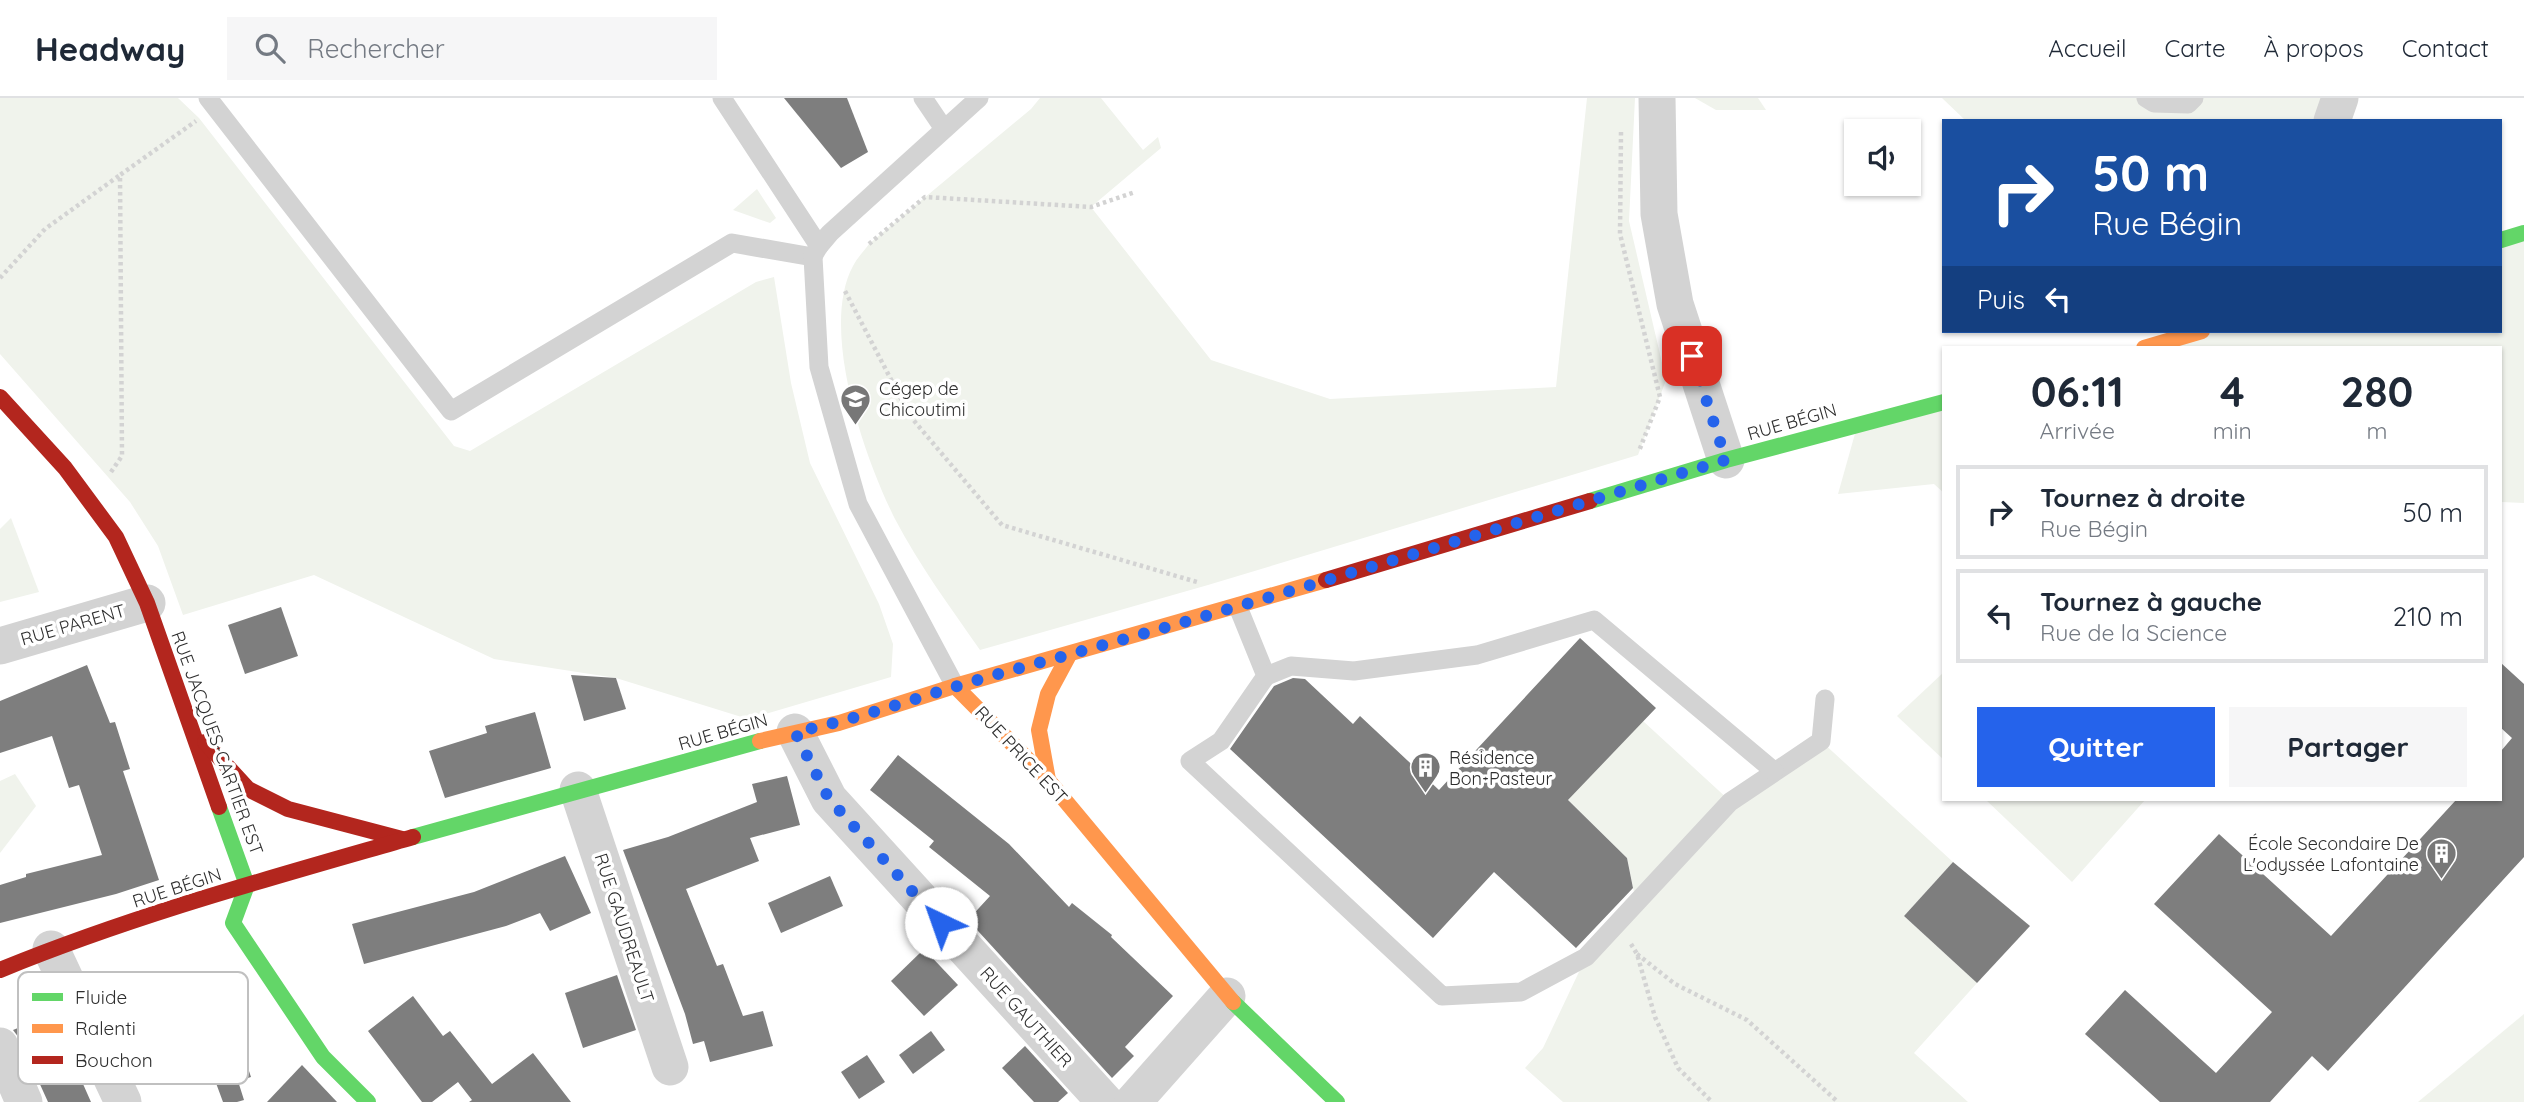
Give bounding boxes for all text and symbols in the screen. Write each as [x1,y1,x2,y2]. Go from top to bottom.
search box [227,17,717,80]
text: Headway [35,28,185,69]
icon: search [251,29,289,67]
text: Rechercher [307,32,445,65]
text: Accueil [2048,33,2127,63]
text: Carte [2165,33,2226,63]
text: À propos [2264,33,2364,63]
text: Contact [2402,33,2489,63]
map controls [1844,119,1921,196]
button: sound [1844,119,1921,196]
text: 50 m [2092,142,2209,203]
icon: right [1977,147,2068,238]
text: Rue Bégin [2092,203,2242,243]
icon: left [2039,280,2077,318]
text: Puis [1977,283,2025,316]
pin [1662,326,1722,386]
icon: arrive [1673,337,1711,375]
text: 06:11 [2031,365,2124,418]
text: 4 [2220,365,2245,418]
text: 280 [2341,365,2413,418]
place label: Cégep de Chicoutimi [879,377,966,421]
school or university icon: Cégep de Chicoutimi [839,382,873,426]
street label: RUE BÉGIN [1744,398,1839,445]
text: Arrivée [2040,416,2115,445]
text: min [2213,416,2252,445]
text: m [2366,416,2387,445]
text: Tournez à droite [2040,481,2245,514]
icon: right [1981,493,2019,531]
text: 50 m [2403,496,2463,529]
text: Rue Bégin [2040,514,2148,543]
text: Tournez à gauche [2040,585,2262,618]
icon: left [1981,597,2019,635]
street label: RUE PARENT [18,599,128,650]
text: 210 m [2393,600,2463,633]
text: Rue de la Science [2040,618,2227,647]
street label: RUE JACQUES-CARTIER EST [166,628,269,858]
street label: RUE PRICE EST [970,701,1073,808]
button: Quitter [1977,707,2215,787]
button: Partager [2229,707,2467,787]
street label: RUE BÉGIN [675,708,770,755]
place label: Résidence Bon-Pasteur [1449,746,1552,790]
building icon: Résidence Bon-Pasteur [1409,751,1443,795]
place label: École Secondaire De L'odyssée Lafontaine [2243,832,2419,876]
building icon: École Secondaire De L'odyssée Lafontaine [2425,837,2459,881]
street label: RUE GAUDREAULT [589,850,660,1006]
street label: RUE BÉGIN [130,862,224,913]
position arrow [904,886,978,960]
street label: RUE GAUTHIER [975,962,1078,1072]
legend [18,972,248,1084]
text: Fluide [75,985,127,1009]
text: Ralenti [75,1016,136,1040]
text: Bouchon [75,1048,153,1072]

